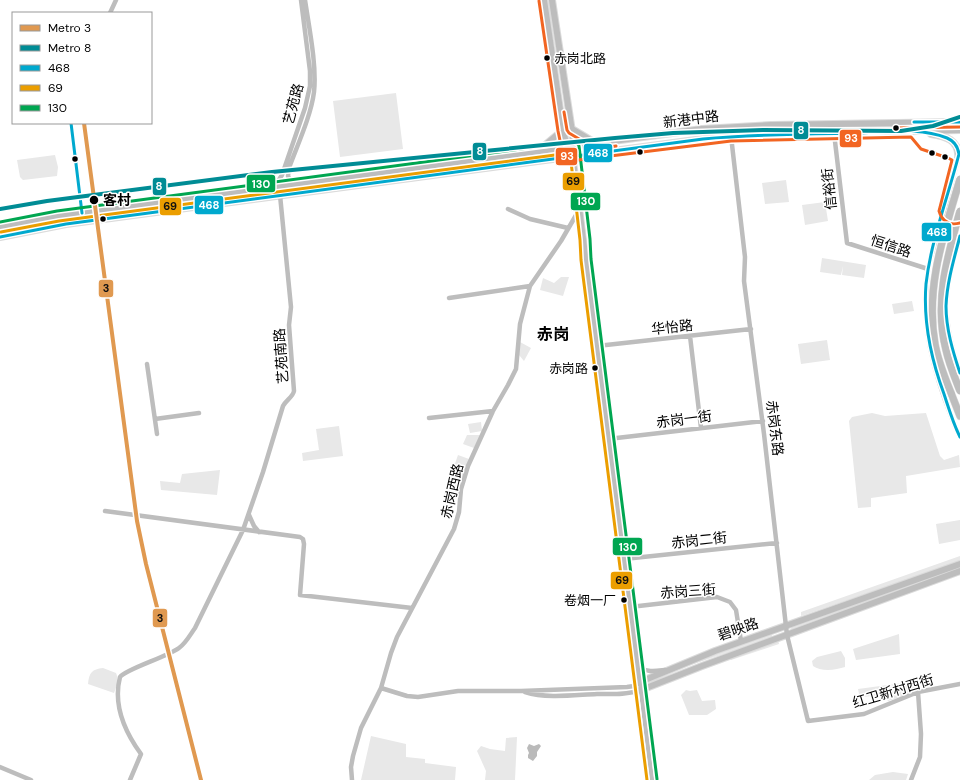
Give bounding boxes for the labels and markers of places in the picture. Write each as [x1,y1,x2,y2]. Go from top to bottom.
place label: 赤岗北路 [554,50,606,67]
marker: 赤岗北路 [542,53,552,63]
unlabelled marker [891,123,901,133]
unlabelled marker [635,147,645,157]
unlabelled marker [927,148,937,158]
unlabelled marker [940,152,950,162]
unlabelled marker [70,154,80,164]
place label: 客村 [103,191,131,209]
marker: 客村 [88,194,100,206]
unlabelled marker [98,214,108,224]
place label: 赤岗路 [549,360,588,377]
marker: 赤岗路 [590,363,600,373]
place label: 卷烟一厂 [564,592,616,609]
marker: 卷烟一厂 [619,595,629,605]

